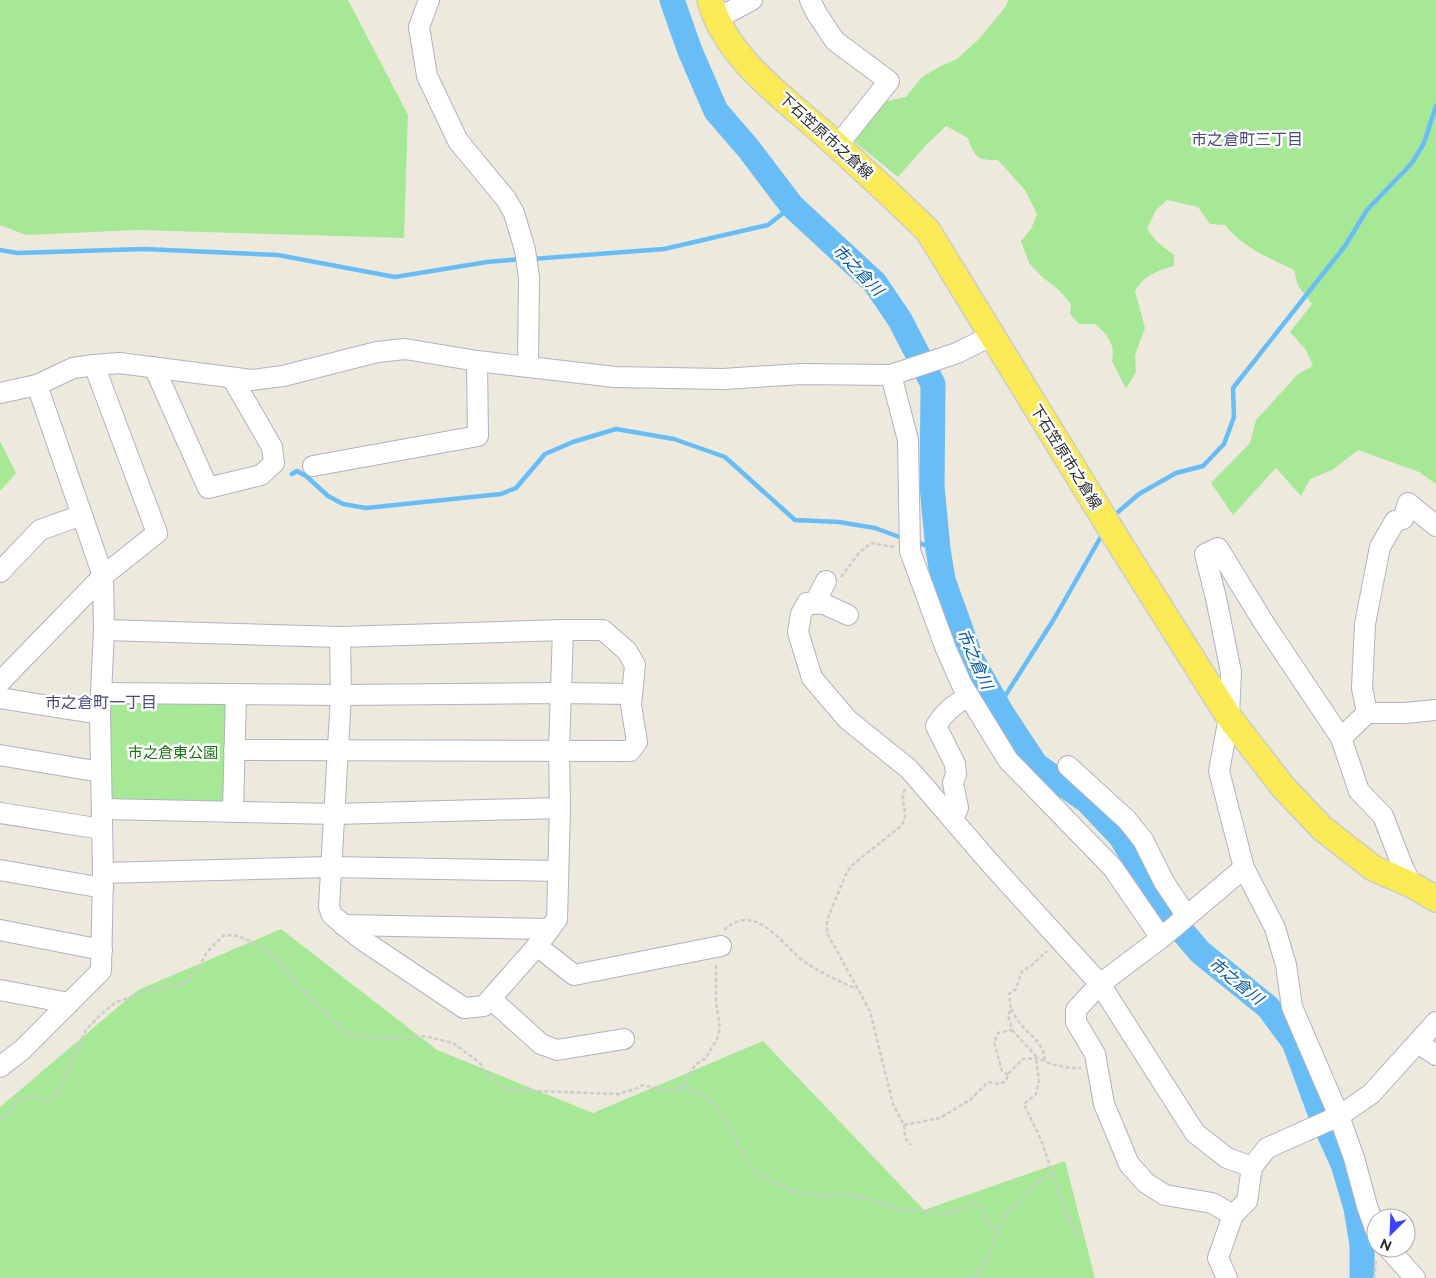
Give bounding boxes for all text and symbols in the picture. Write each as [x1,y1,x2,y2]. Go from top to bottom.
street label: 下石笠原市之倉線 [775,89,877,183]
district label: 市之倉町三丁目 [1191,130,1303,149]
water label: 市之倉川 [829,240,888,301]
street label: 下石笠原市之倉線 [1027,401,1105,513]
water label: 市之倉川 [953,626,998,694]
district label: 市之倉町一丁目 [45,693,157,712]
park label: 市之倉東公園 [128,744,218,762]
water label: 市之倉川 [1205,953,1268,1010]
north arrow [1366,1208,1416,1258]
text: N [1378,1235,1394,1254]

